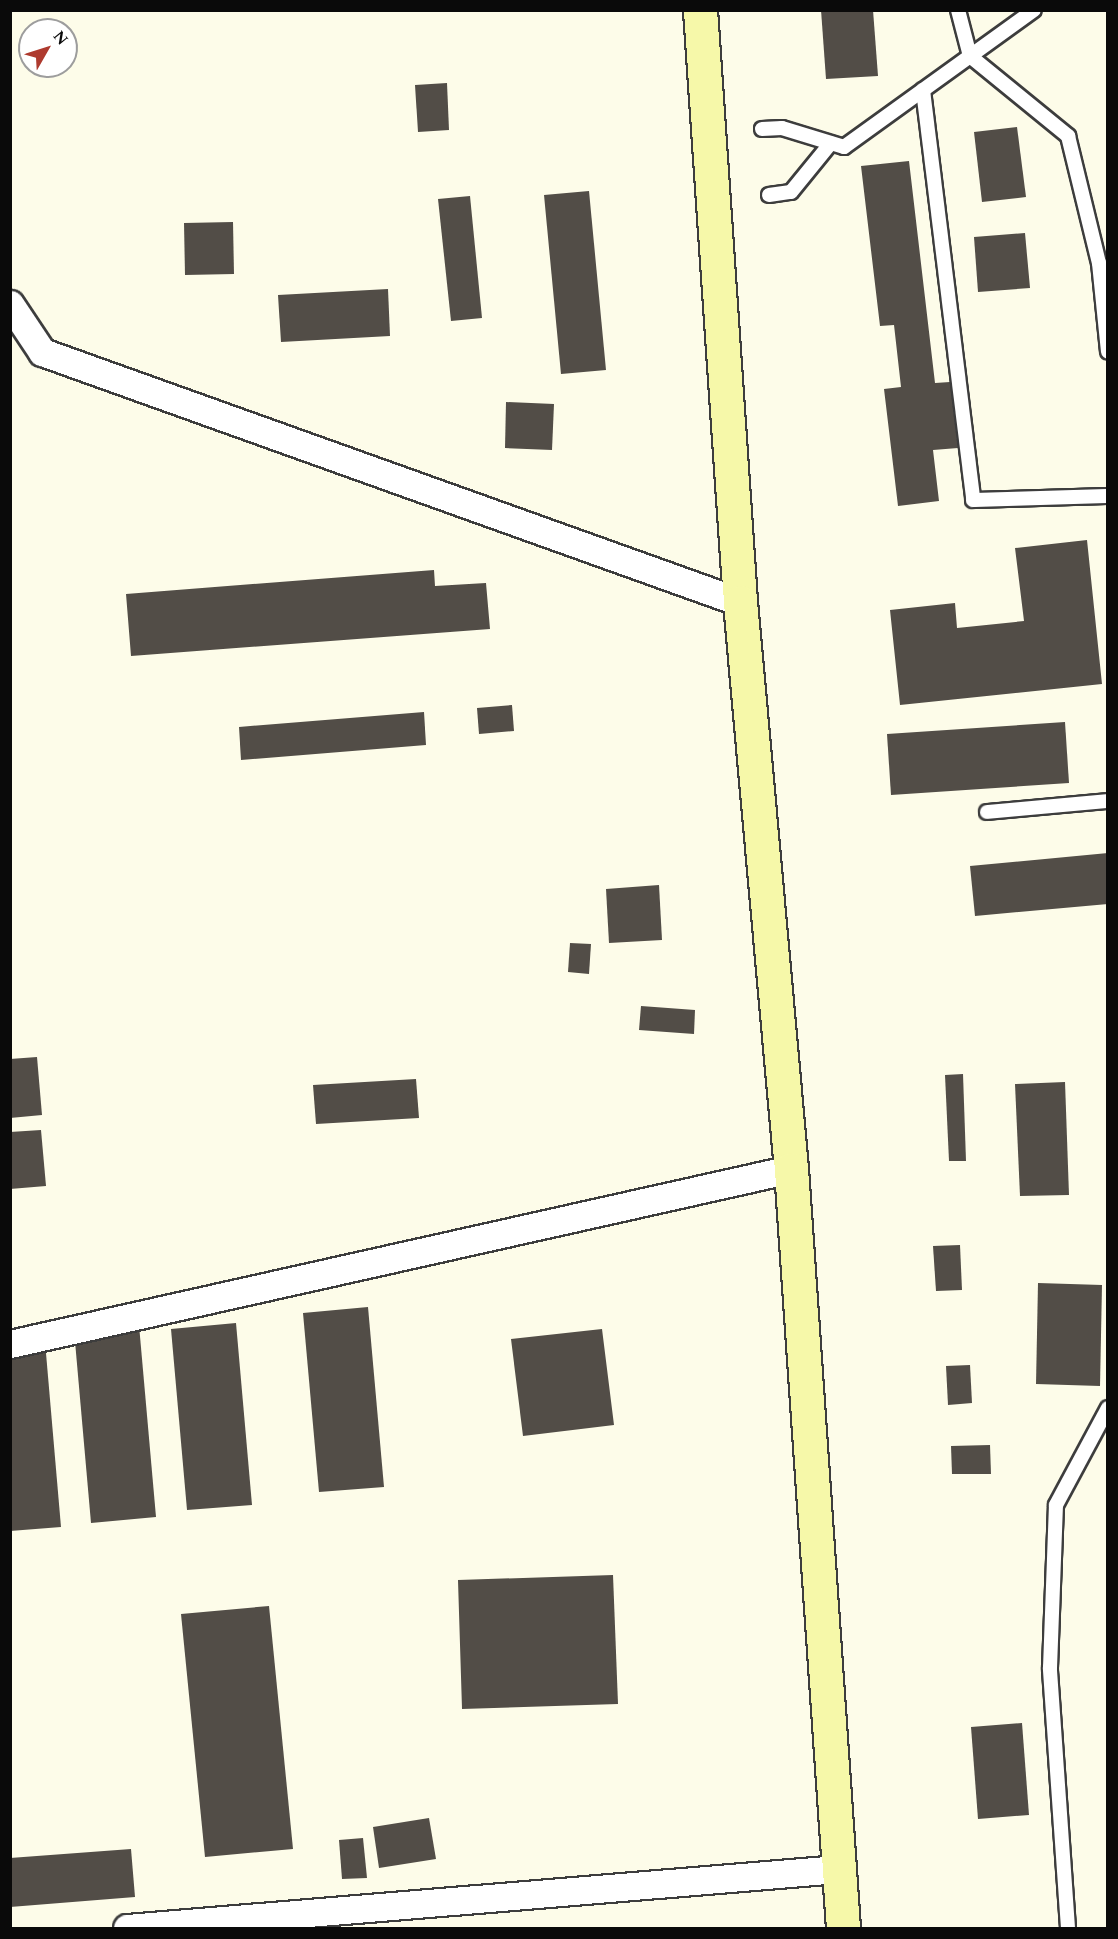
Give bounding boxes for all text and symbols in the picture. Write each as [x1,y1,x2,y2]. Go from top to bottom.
north arrow [18,18,78,78]
text: N [47,25,74,51]

